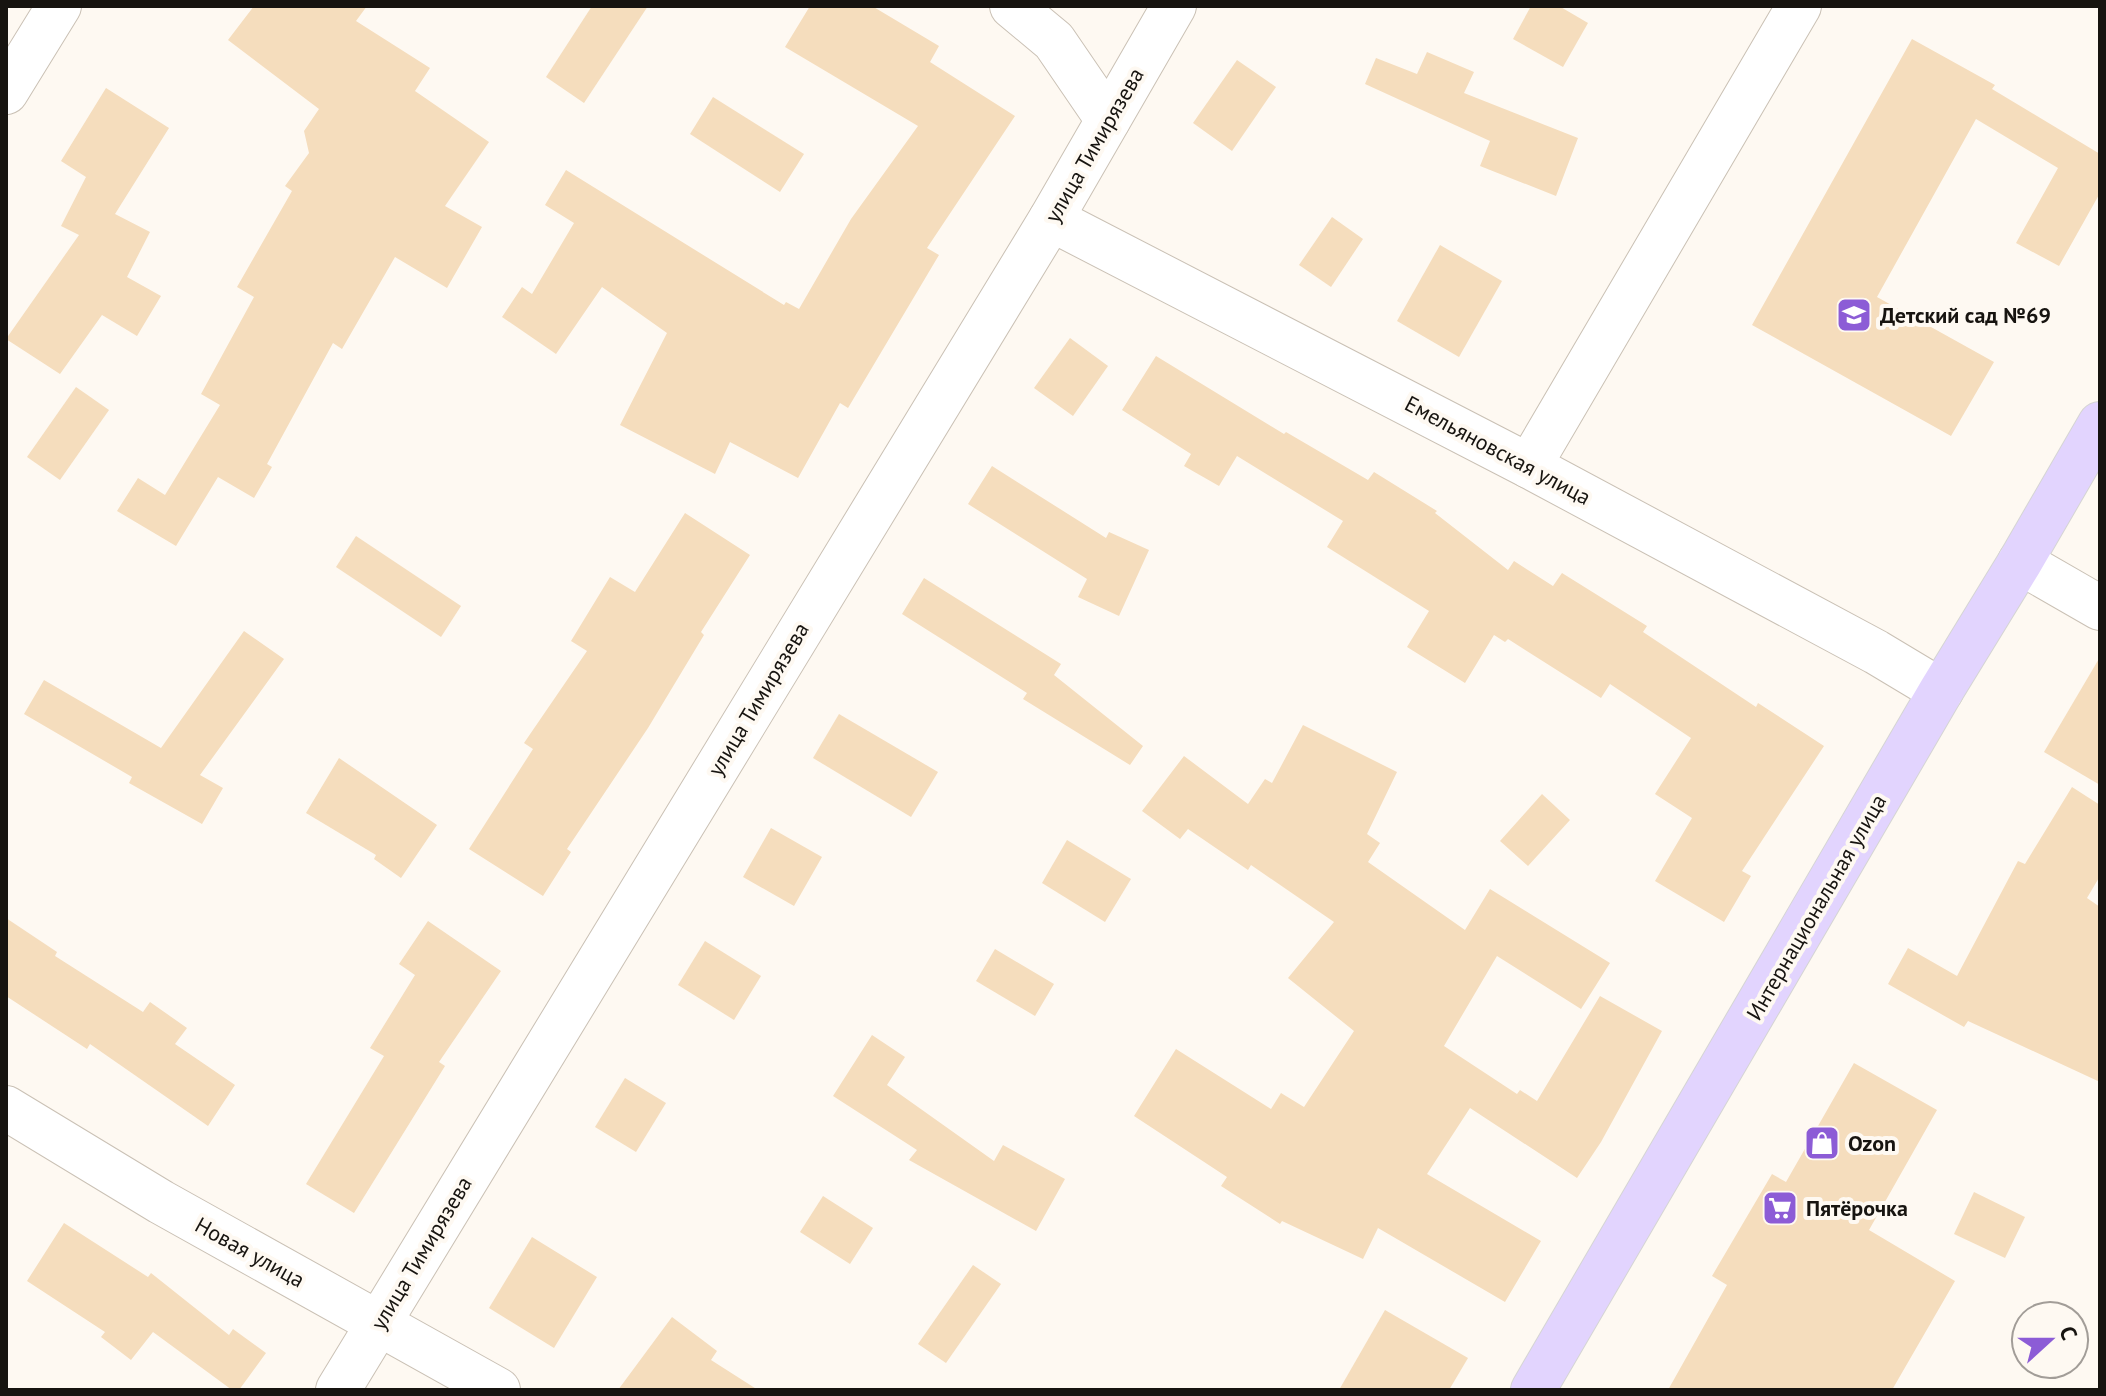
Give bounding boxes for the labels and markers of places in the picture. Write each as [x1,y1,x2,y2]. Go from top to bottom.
school or university icon: Детский сад №69 [1835,296,1873,334]
place label: Детский сад №69 [1880,301,2051,329]
shop icon: Ozon [1803,1124,1841,1162]
place label: Ozon [1848,1129,1896,1157]
supermarket icon: Пятёрочка [1761,1189,1799,1227]
place label: Пятёрочка [1806,1194,1908,1222]

